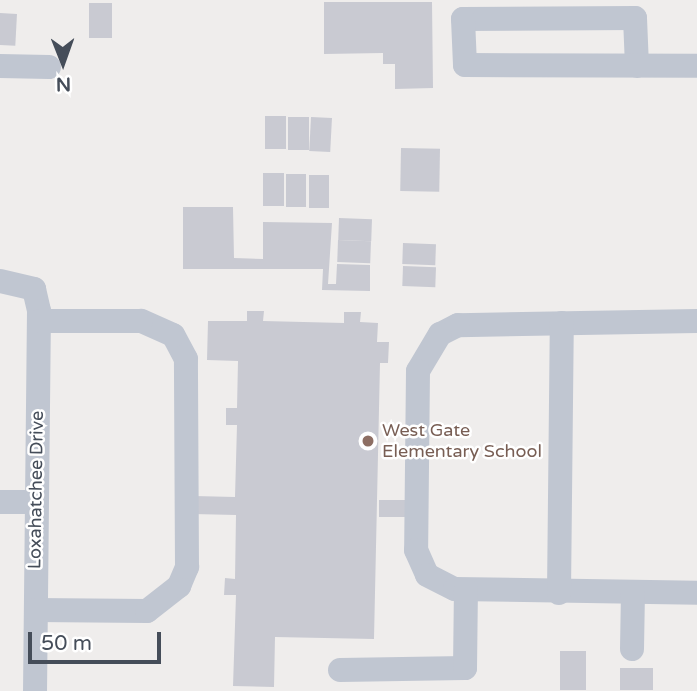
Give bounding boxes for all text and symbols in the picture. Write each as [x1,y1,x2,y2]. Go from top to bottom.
north arrow [28,28,98,98]
text: N [56,73,71,95]
street label: Loxahatchee Drive [24,411,48,569]
place label: West Gate Elementary School [382,420,542,462]
marker: West Gate Elementary School [360,433,376,449]
scale bar [32,618,164,662]
text: 50 m [41,631,92,656]

